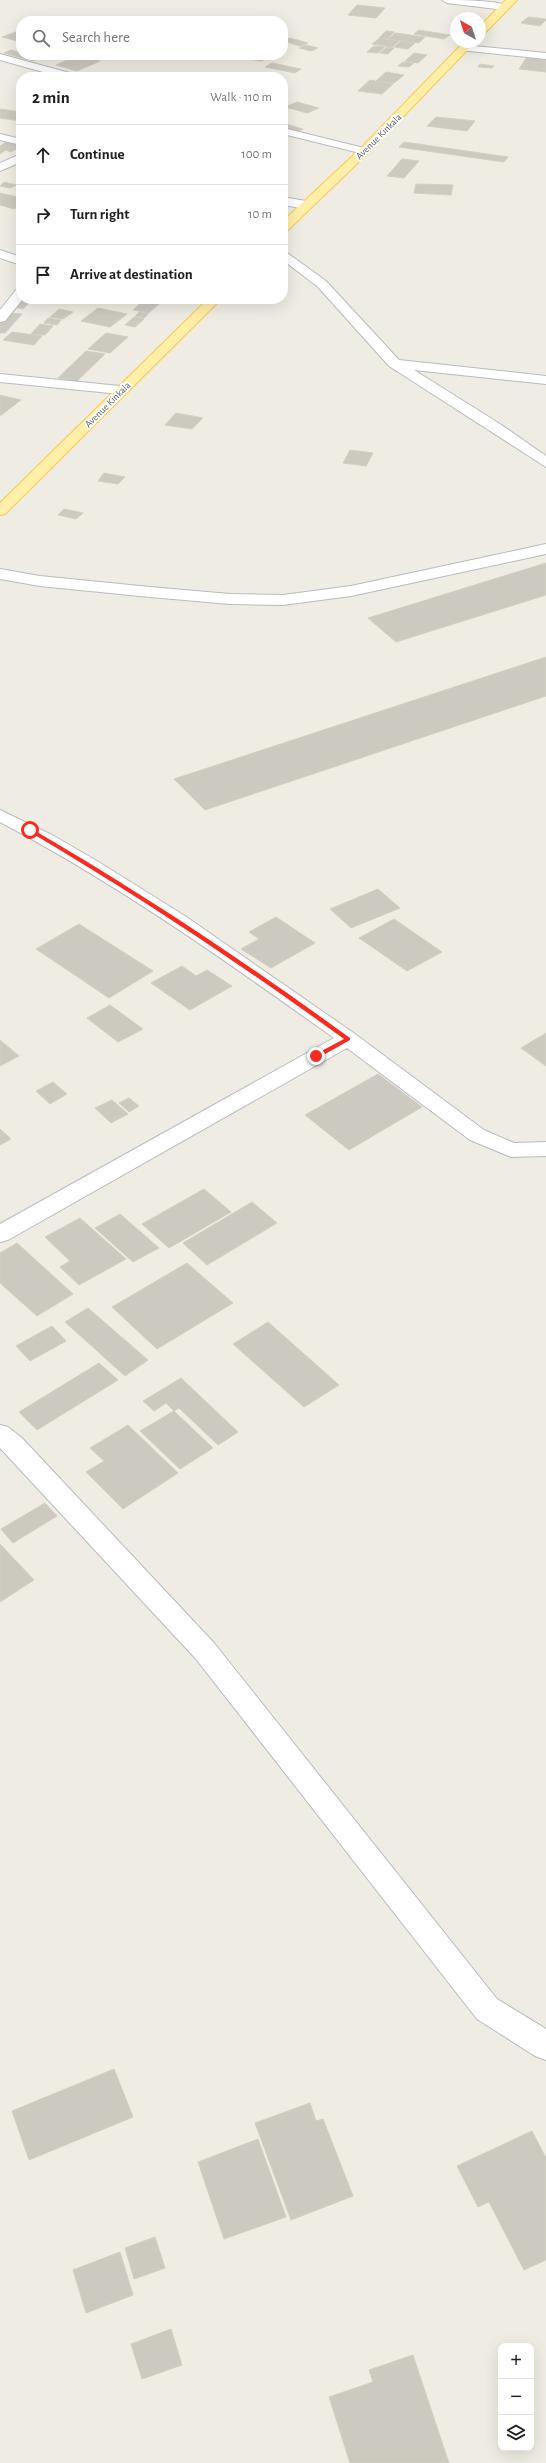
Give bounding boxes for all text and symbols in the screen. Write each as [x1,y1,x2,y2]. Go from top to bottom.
north arrow [450,12,486,48]
search box [16,16,288,60]
icon: search [30,27,52,49]
text: Search here [62,30,130,45]
text: 2 min [32,89,70,106]
text: Walk · 110 m [210,91,272,104]
street label: Avenue Kinkala [354,112,404,161]
icon: ahead [32,144,54,166]
text: Continue [70,147,125,162]
text: 100 m [241,148,272,161]
icon: right [32,204,54,226]
text: Turn right [70,207,129,222]
text: 10 m [248,208,272,221]
icon: arrive [32,264,54,286]
text: Arrive at destination [70,267,193,282]
street label: Avenue Kinkala [83,380,133,429]
route start [21,821,39,839]
route end [307,1047,325,1065]
map controls [498,2343,534,2451]
button: + [498,2343,534,2379]
button: − [498,2379,534,2415]
button: layers [498,2415,534,2451]

